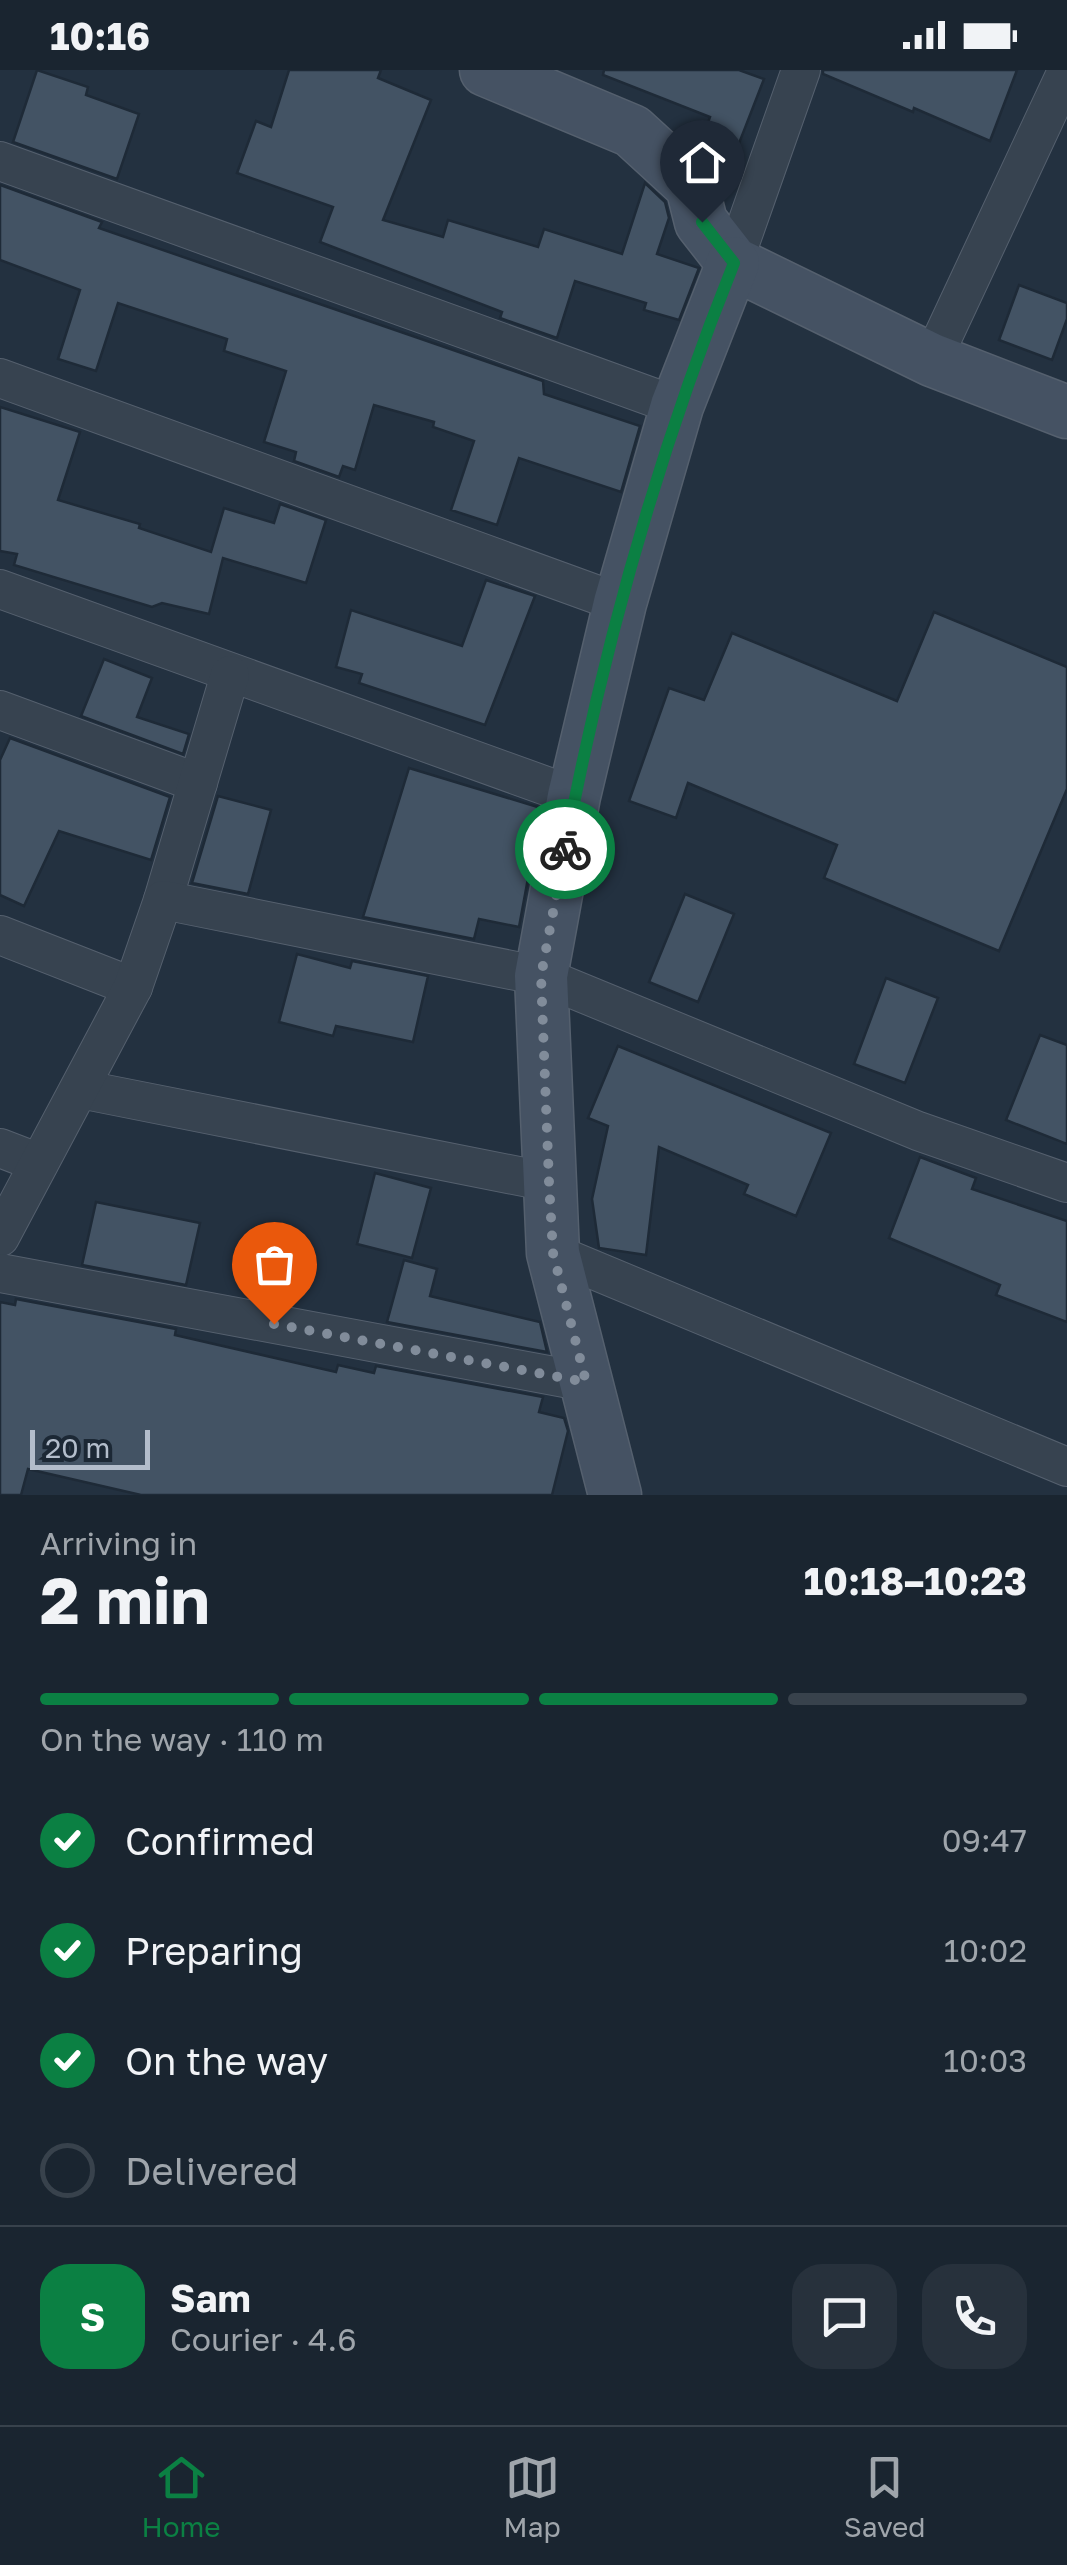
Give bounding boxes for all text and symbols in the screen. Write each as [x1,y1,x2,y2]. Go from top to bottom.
text: 10:16 [50,13,150,58]
pin [660,120,745,223]
icon: home [675,135,730,190]
courier [515,799,615,899]
icon: bike [538,822,593,877]
pin [232,1222,317,1325]
icon: bag [247,1237,302,1292]
scale bar [30,1425,150,1470]
text: 20 m [45,1431,110,1464]
text: Arriving in [40,1524,197,1562]
text: 10:18–10:23 [804,1558,1027,1603]
text: 2 min [40,1560,210,1638]
text: On the way · 110 m [40,1720,324,1758]
icon: check [40,1813,95,1868]
text: Confirmed [125,1818,315,1863]
text: 09:47 [942,1821,1027,1859]
icon: check [40,1923,95,1978]
text: Preparing [125,1928,303,1973]
text: 10:02 [944,1931,1027,1969]
icon: check [40,2033,95,2088]
text: On the way [125,2038,328,2083]
text: 10:03 [943,2041,1027,2079]
text: Delivered [125,2148,298,2193]
button: chat [792,2264,897,2369]
button: phone [922,2264,1027,2369]
text: Sam [170,2275,251,2320]
text: S [80,2294,105,2339]
text: Courier · 4.6 [170,2320,357,2358]
tab: Home [142,2450,221,2543]
tab: Map [504,2450,561,2543]
tab: Saved [844,2450,926,2543]

